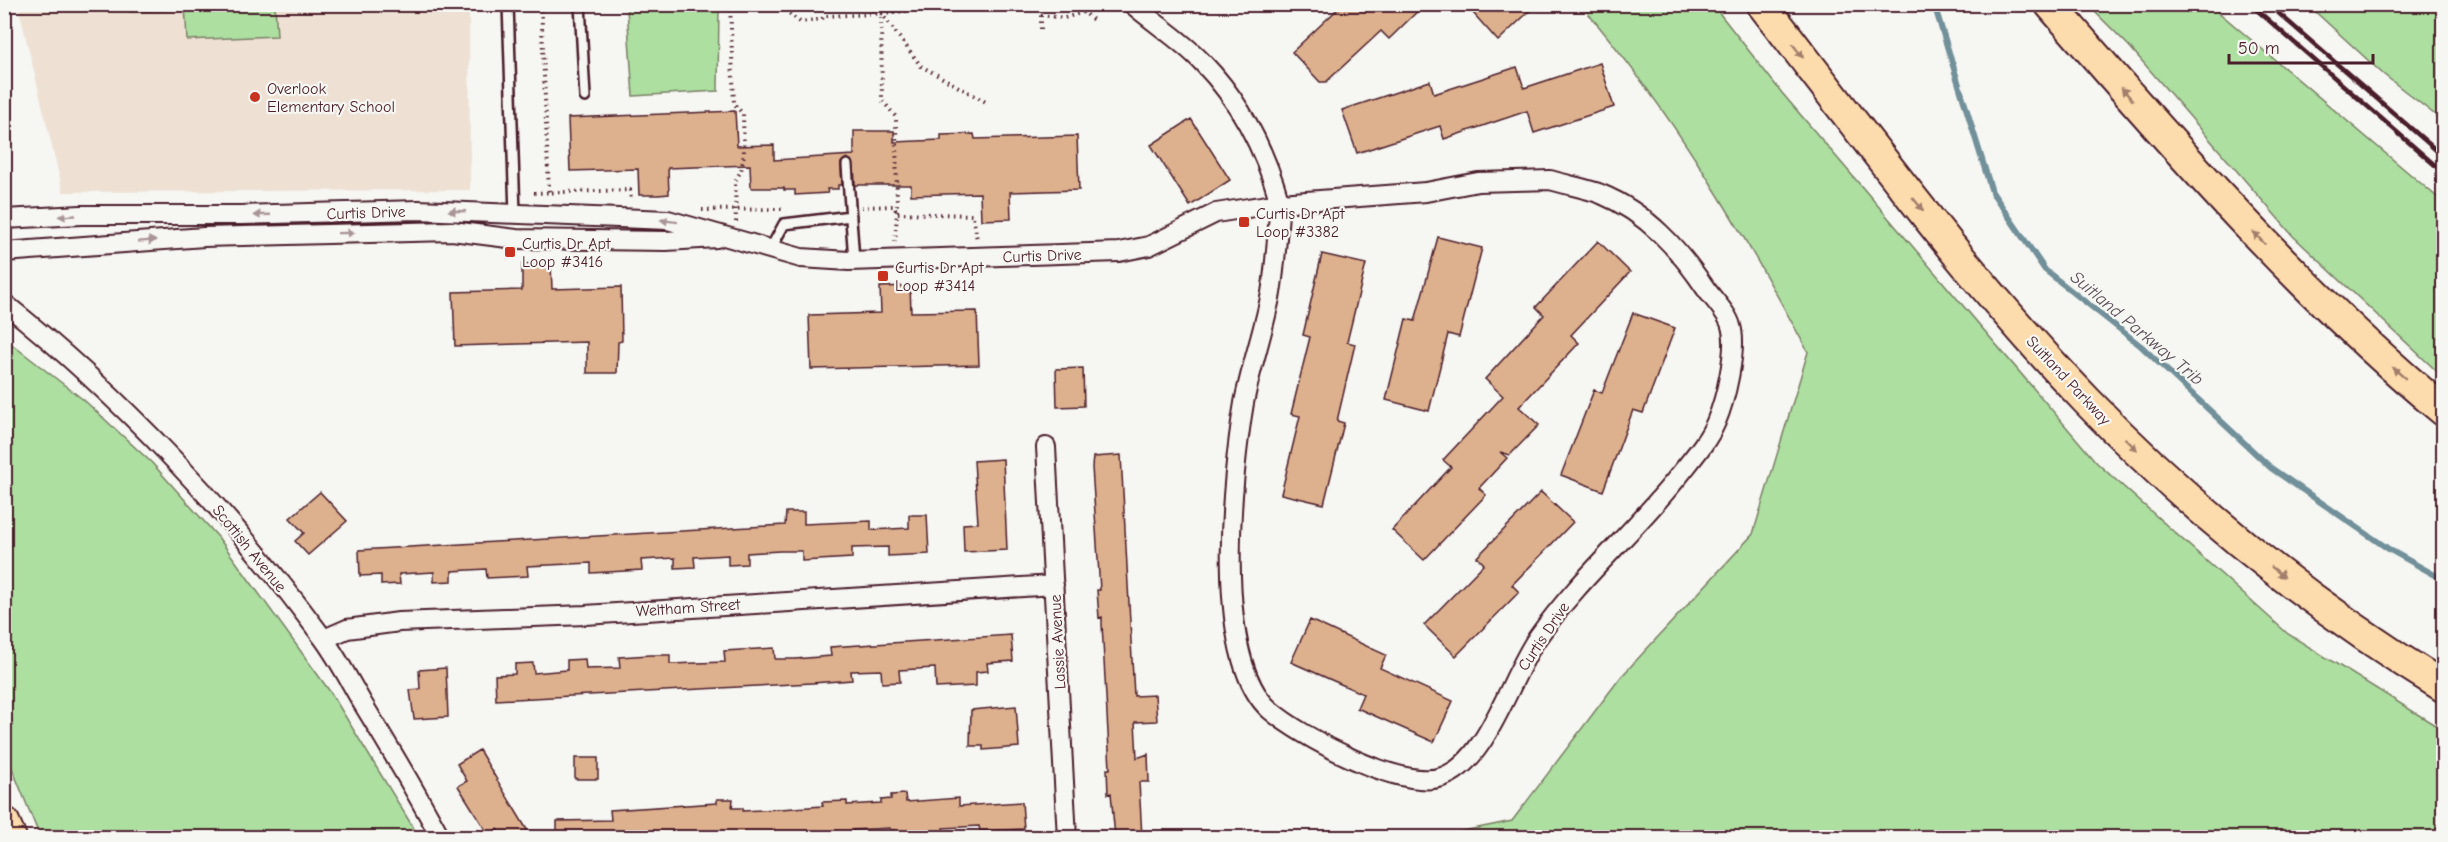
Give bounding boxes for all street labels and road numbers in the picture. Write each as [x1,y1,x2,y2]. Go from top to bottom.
street label: Curtis Drive [326,203,406,223]
street label: Curtis Drive [1002,246,1082,266]
street label: Suitland Parkway [2023,331,2115,429]
street label: Scottish Avenue [209,501,290,596]
street label: Lassie Avenue [1047,594,1069,690]
street label: Weltham Street [635,595,741,621]
street label: Curtis Drive [1514,599,1573,674]

